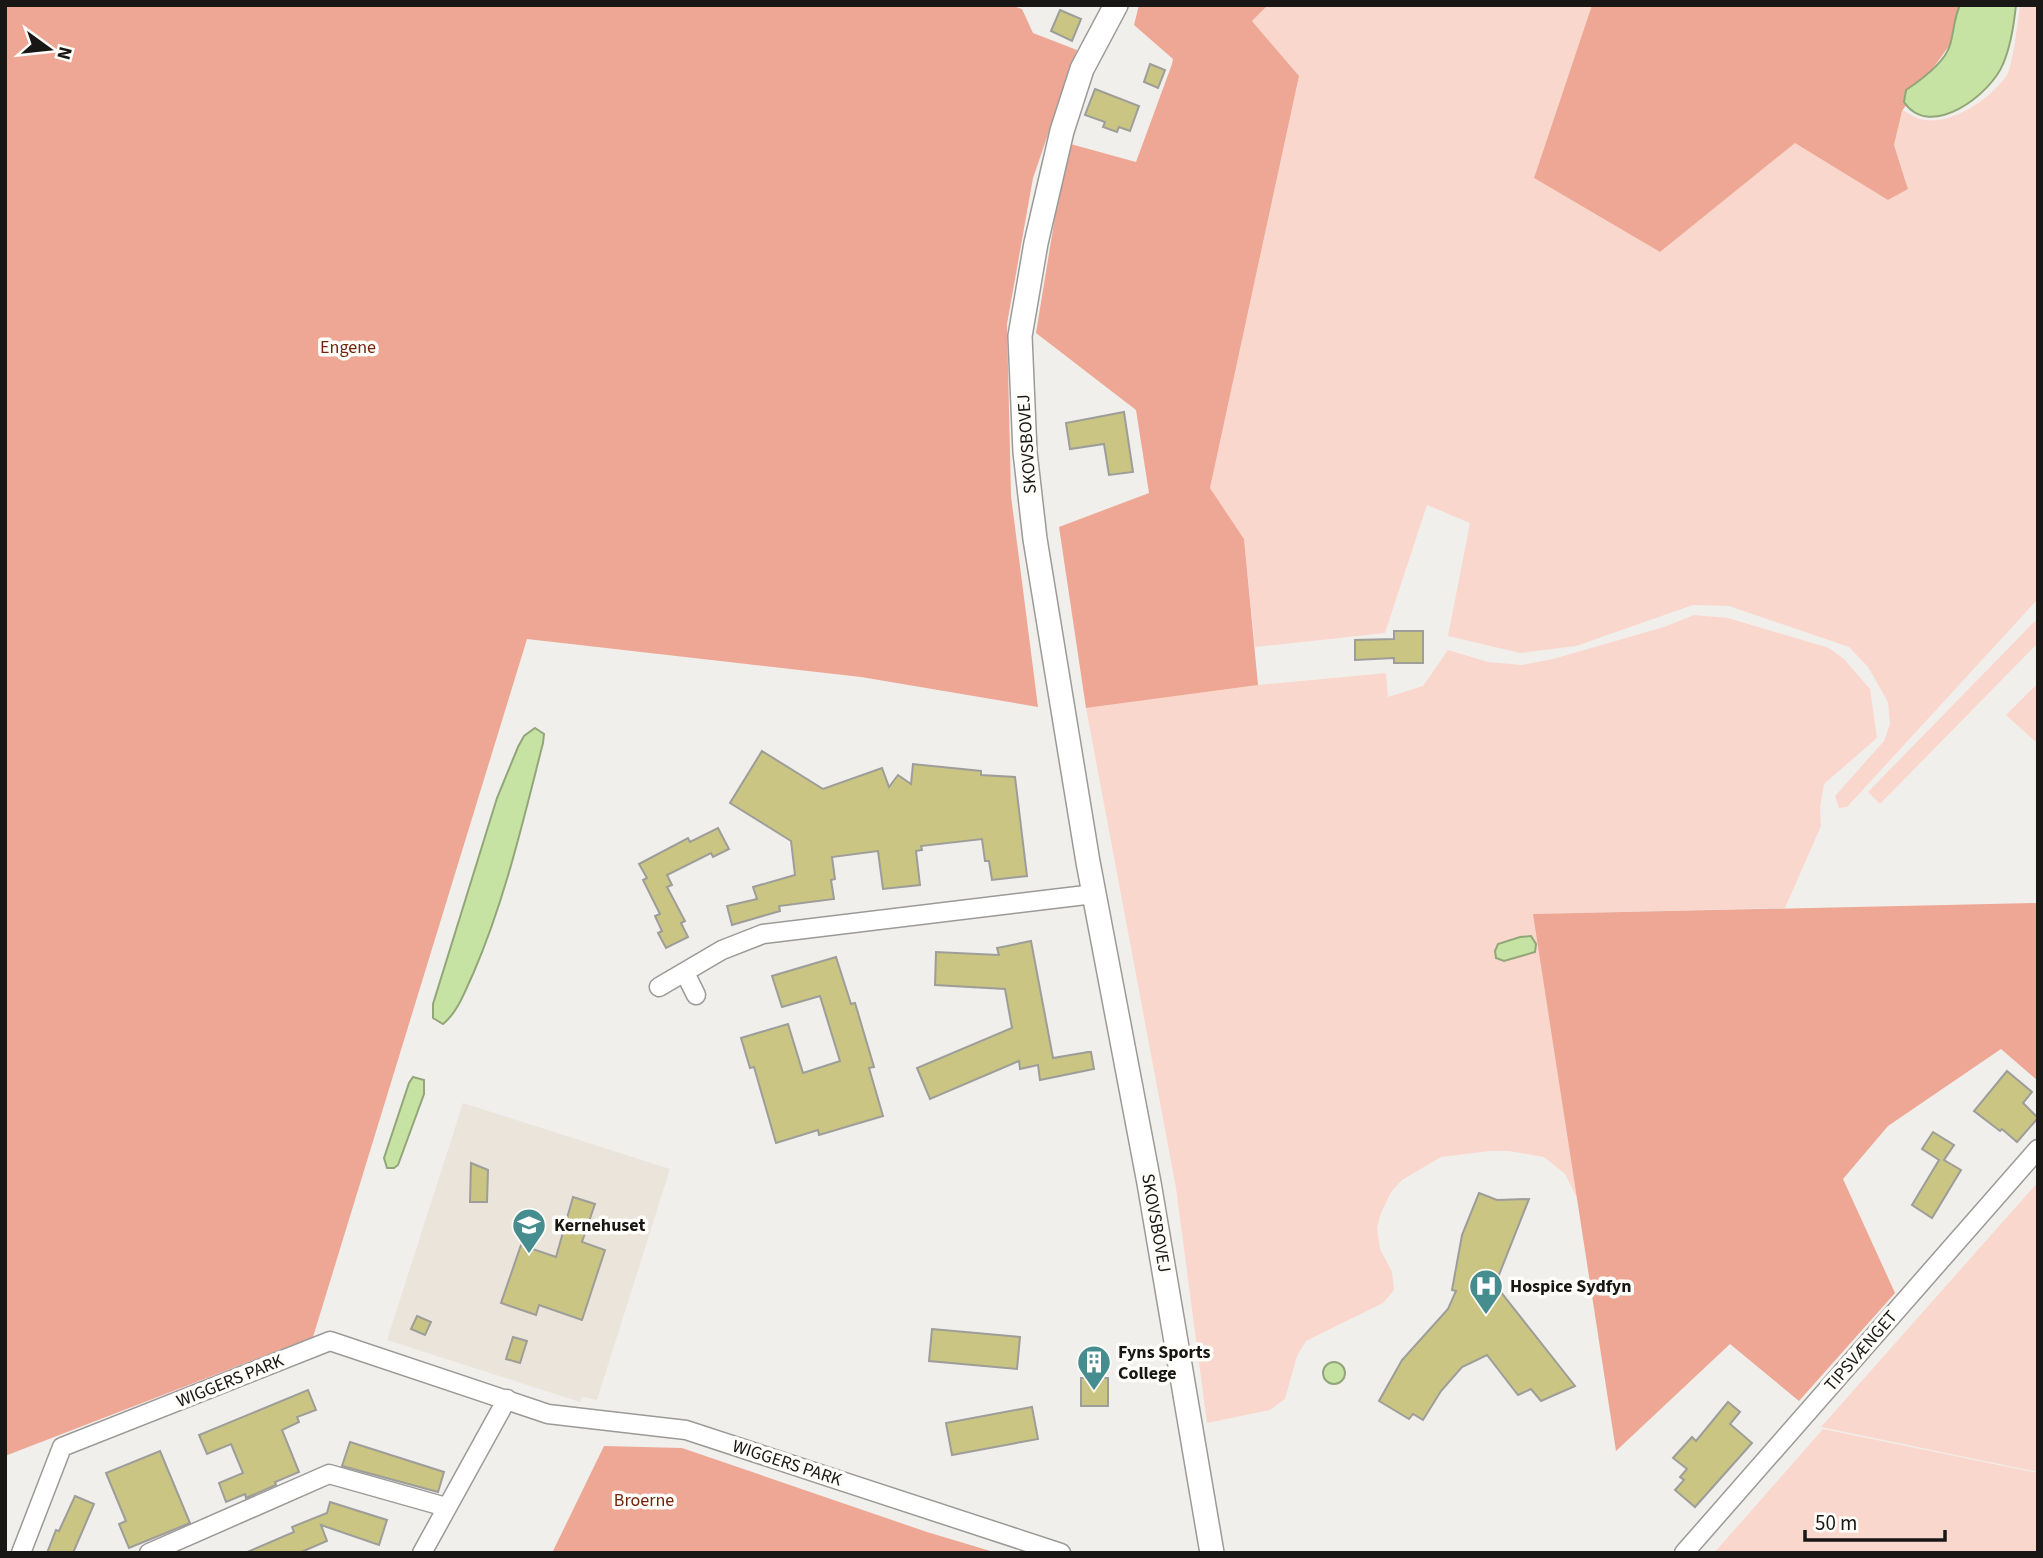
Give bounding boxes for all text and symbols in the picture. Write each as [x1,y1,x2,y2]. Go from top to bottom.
north arrow [14,14,84,84]
text: N [49,43,79,63]
park label: Engene [320,335,376,360]
street label: SKOVSBOVEJ [1011,393,1043,495]
street label: SKOVSBOVEJ [1135,1172,1177,1274]
school or university icon: Kernehuset [510,1206,548,1255]
place label: Kernehuset [554,1213,645,1238]
hospital icon: Hospice Sydfyn [1467,1267,1505,1316]
place label: Hospice Sydfyn [1510,1274,1632,1299]
street label: TIPSVÆNGET [1819,1305,1903,1397]
place label: Fyns Sports College [1118,1340,1210,1386]
building icon: Fyns Sports College [1075,1343,1113,1392]
street label: WIGGERS PARK [173,1348,288,1414]
street label: WIGGERS PARK [729,1434,845,1493]
park label: Broerne [614,1488,674,1513]
scale bar [1805,1498,1945,1542]
text: 50 m [1815,1508,1857,1538]

